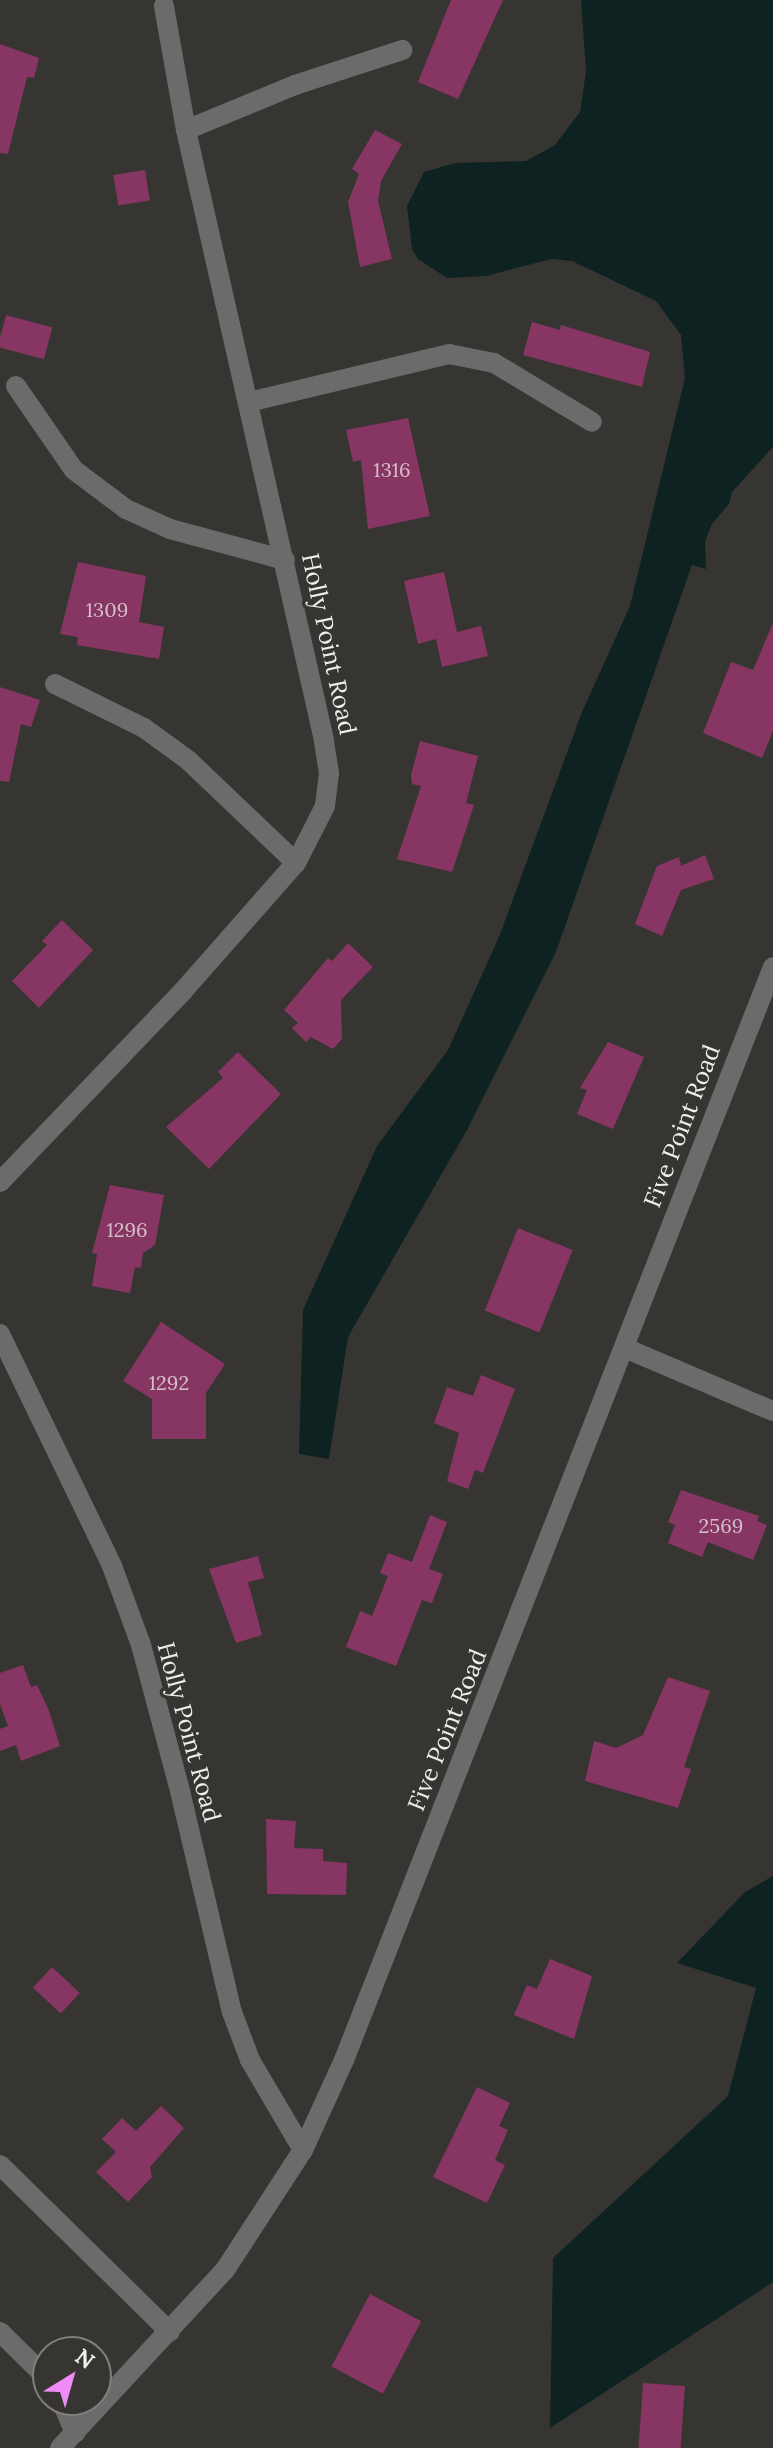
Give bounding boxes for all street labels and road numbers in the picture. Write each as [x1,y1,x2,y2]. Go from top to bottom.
street label: Holly Point Road [296,551,362,737]
street label: Five Point Road [638,1041,726,1211]
street label: Holly Point Road [151,1639,227,1825]
street label: Five Point Road [401,1645,493,1815]

